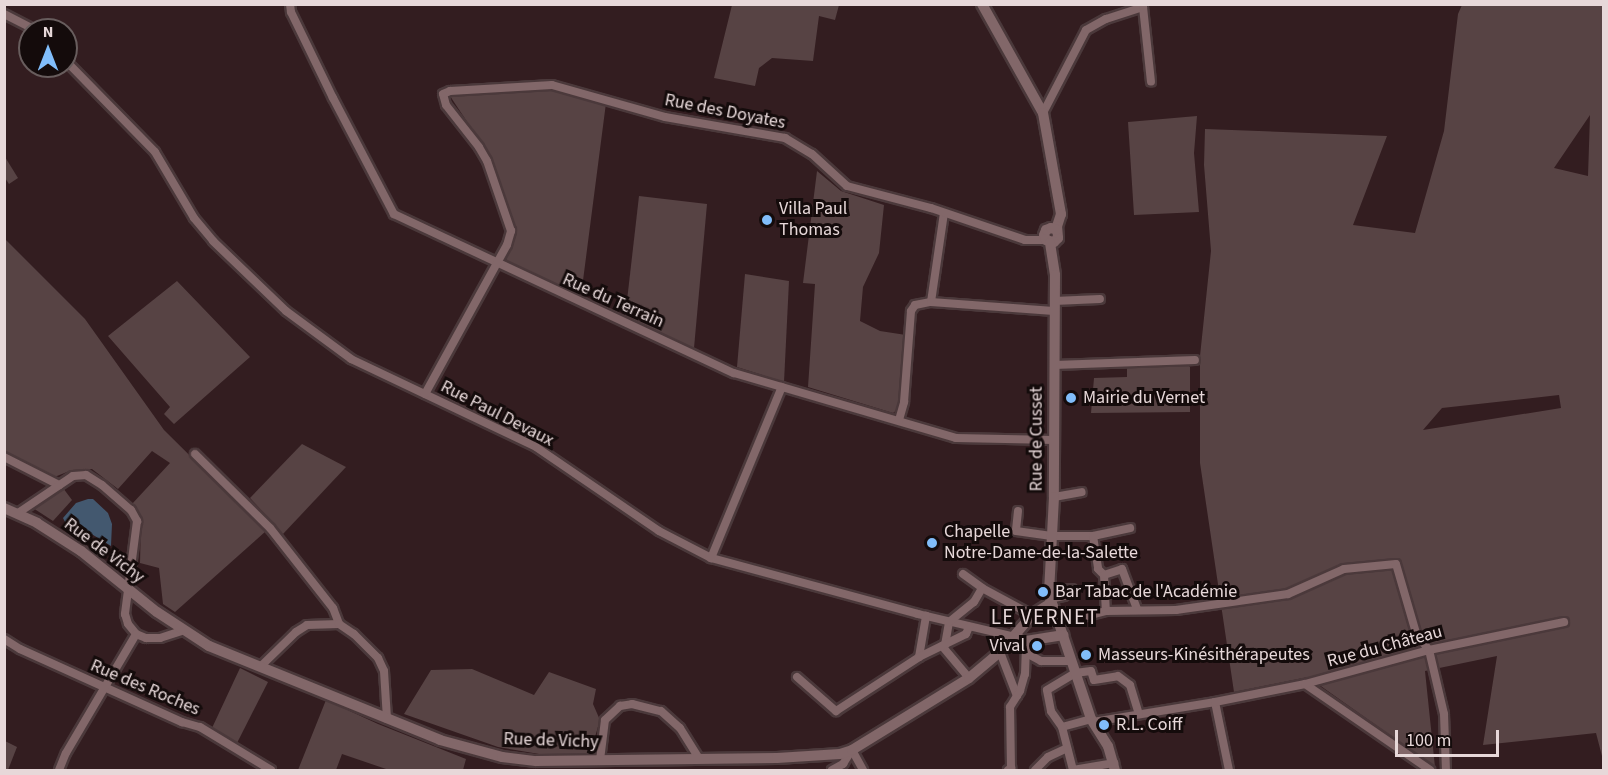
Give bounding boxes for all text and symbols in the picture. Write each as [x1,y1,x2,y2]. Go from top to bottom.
north arrow [18,18,78,78]
text: N [43,21,53,43]
street label: Rue des Doyates [663,90,787,134]
place label: Villa Paul Thomas [779,199,847,242]
marker: Villa Paul Thomas [760,213,774,227]
street label: Rue du Terrain [559,269,667,333]
street label: Rue Paul Devaux [437,376,557,452]
street label: Rue de Cusset [1026,387,1048,491]
place label: Mairie du Vernet [1083,387,1205,409]
marker: Mairie du Vernet [1064,391,1078,405]
street label: Rue de Vichy [59,514,149,588]
place label: Chapelle Notre-Dame-de-la-Salette [944,522,1138,564]
marker: Chapelle Notre-Dame-de-la-Salette [925,536,939,550]
place label: Bar Tabac de l'Académie [1055,581,1237,603]
marker: Bar Tabac de l'Académie [1036,585,1050,599]
district label: LE VERNET [991,604,1099,630]
street label: Rue du Château [1325,621,1445,673]
place label: Vival [990,635,1025,657]
marker: Vival [1030,639,1044,653]
place label: Masseurs-Kinésithérapeutes [1098,644,1310,666]
marker: Masseurs-Kinésithérapeutes [1079,648,1093,662]
street label: Rue des Roches [87,655,203,721]
place label: R.L. Coiff [1116,714,1182,736]
marker: R.L. Coiff [1097,718,1111,732]
scale bar [1398,718,1502,756]
text: 100 m [1406,728,1451,753]
street label: Rue de Vichy [503,729,599,753]

